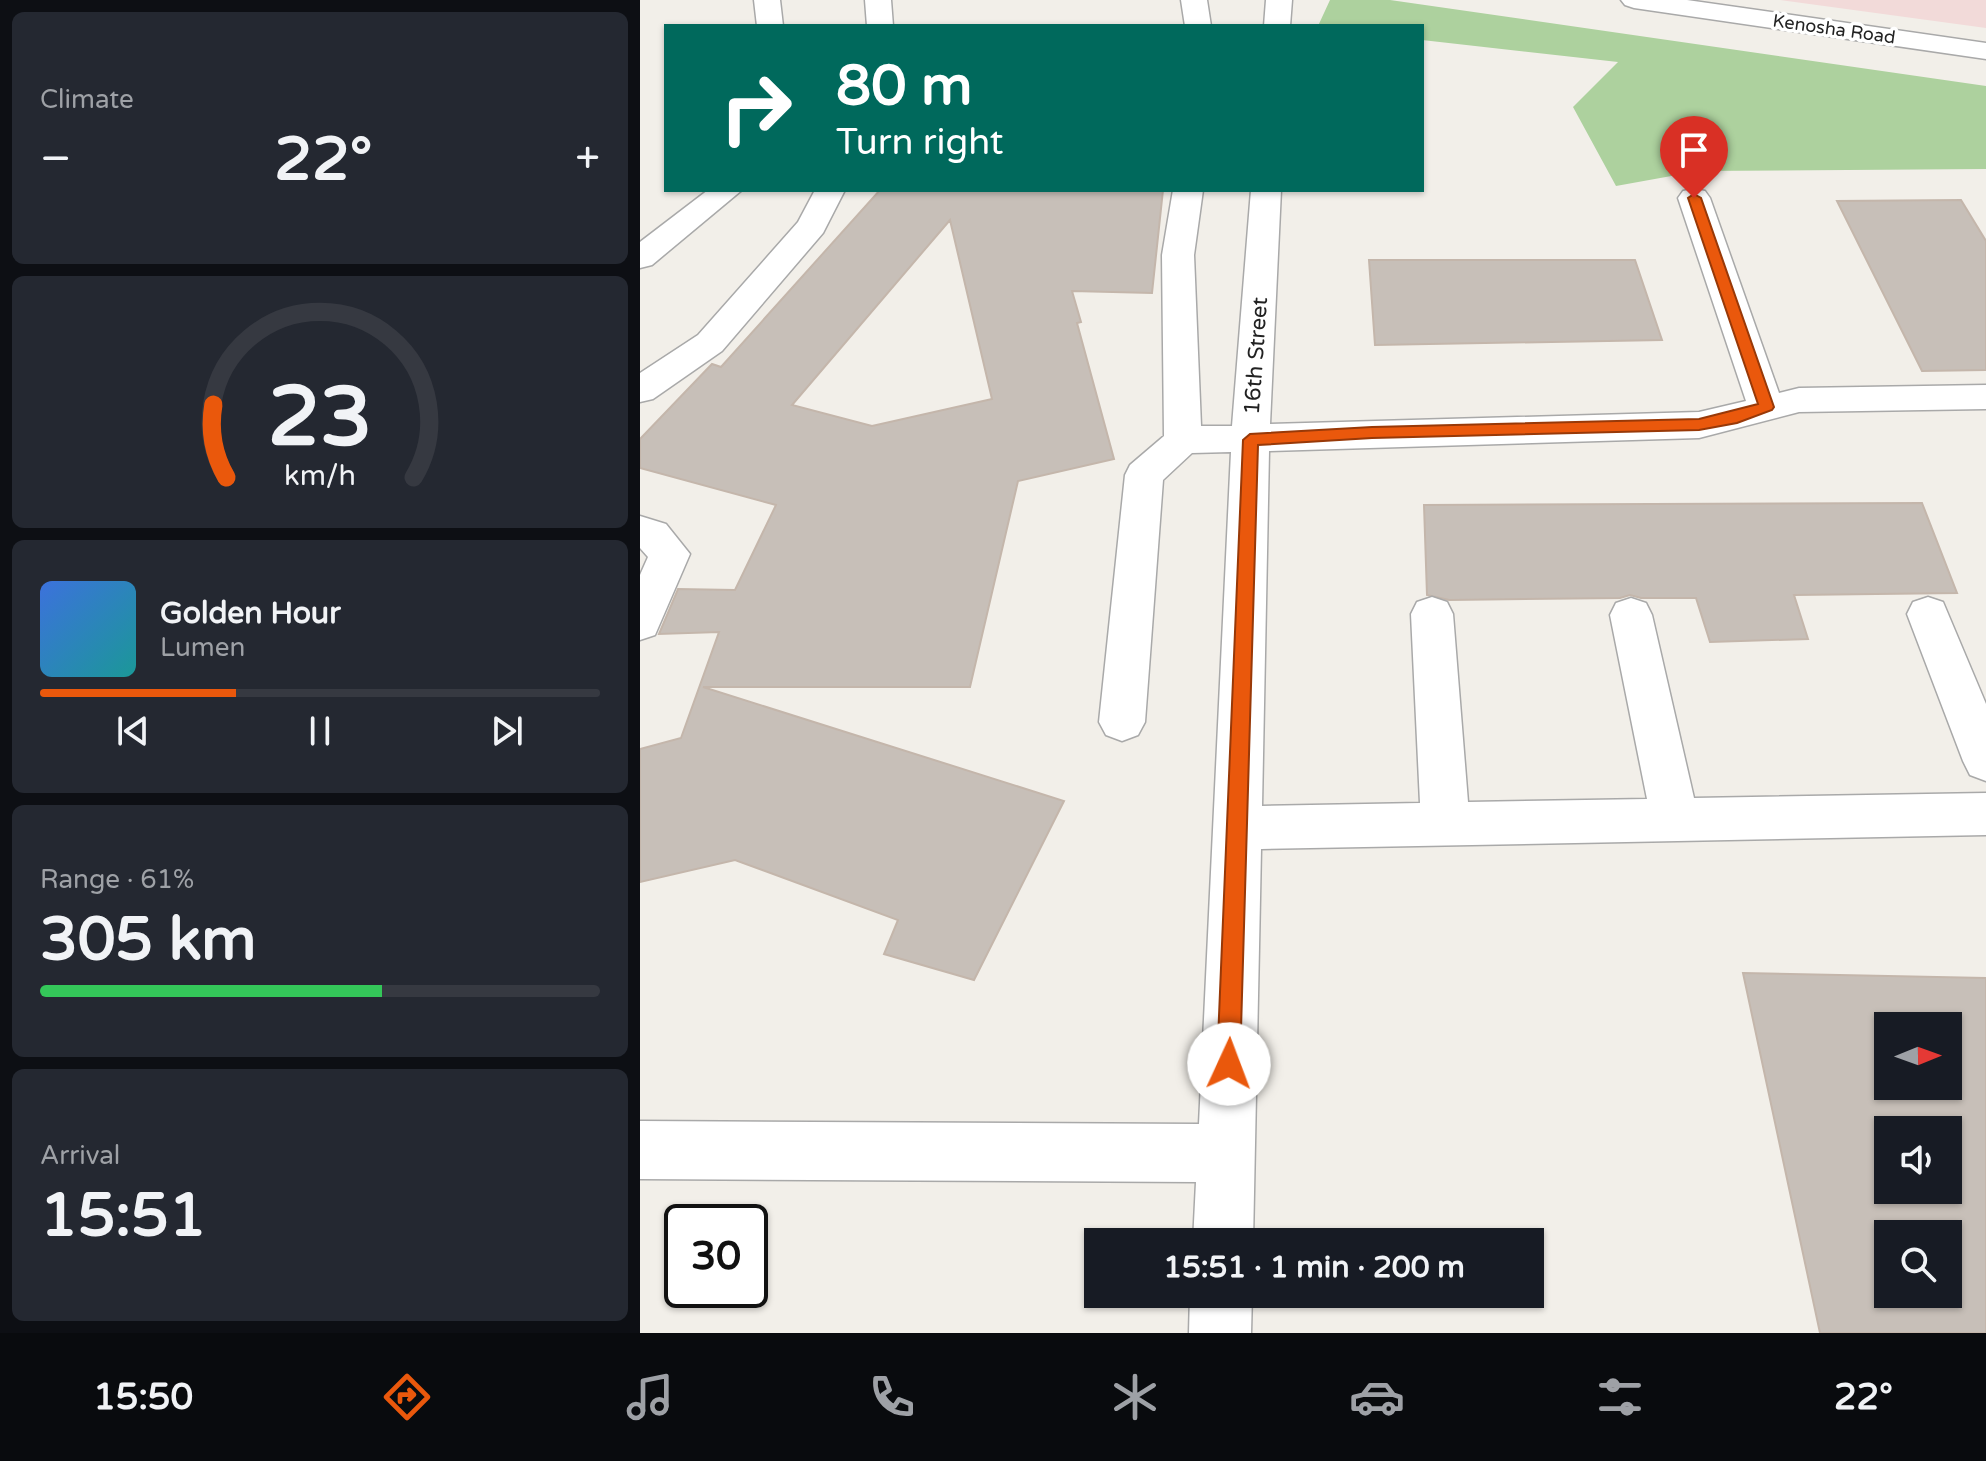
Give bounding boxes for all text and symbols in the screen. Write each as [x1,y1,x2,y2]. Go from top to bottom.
street label: Kenosha Road [1771,9,1897,49]
text: 80 m [836,53,972,120]
icon: right [704,56,808,160]
text: Climate [40,84,134,115]
pin [1660,116,1728,198]
text: Turn right [836,121,1003,164]
text: 22° [274,124,372,196]
icon: arrive [1672,128,1716,172]
text: − [40,133,71,186]
text: + [575,133,600,186]
street label: 16th Street [1239,296,1273,416]
text: 23 [268,368,372,468]
text: km/h [284,459,356,493]
text: Golden Hour [160,595,341,632]
text: Lumen [160,632,245,663]
icon: previous [111,709,155,753]
icon: pause [298,709,342,753]
icon: next [485,709,529,753]
text: Range · 61% [40,864,194,895]
text: 305 km [40,904,256,976]
north arrow [1874,1012,1962,1100]
map controls [1874,1012,1962,1308]
position arrow [1187,1022,1271,1106]
button: sound [1874,1116,1962,1204]
text: Arrival [40,1140,120,1171]
text: 15:51 [40,1180,206,1252]
speed limit sign: 30 [664,1204,768,1308]
button: search [1874,1220,1962,1308]
text: 15:51 · 1 min · 200 m [1163,1249,1465,1286]
icon: directions [379,1369,435,1425]
icon: music [622,1369,678,1425]
icon: phone [864,1369,920,1425]
icon: climate [1107,1369,1163,1425]
icon: car [1349,1369,1405,1425]
icon: filters [1592,1369,1648,1425]
text: 15:50 [93,1376,193,1419]
text: 22° [1834,1376,1893,1419]

